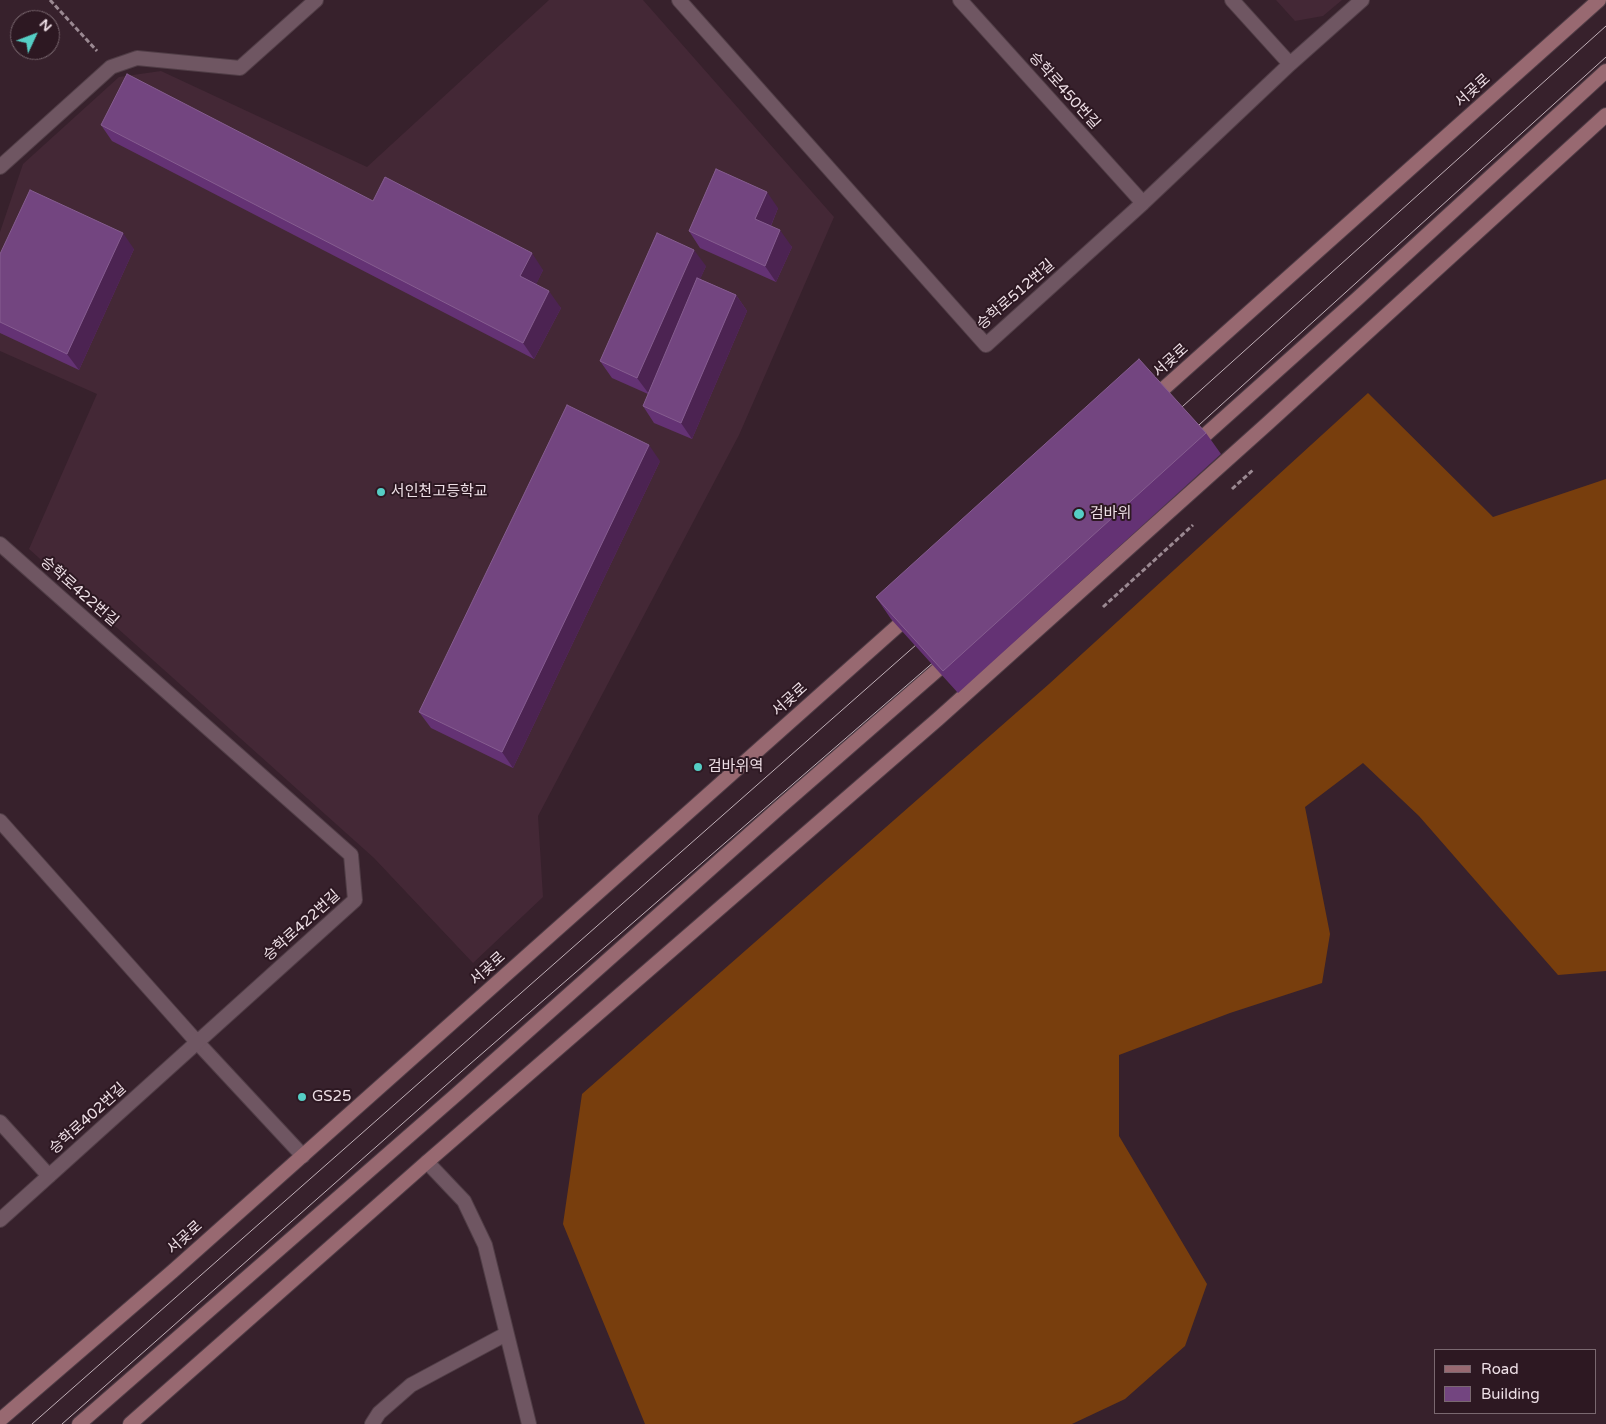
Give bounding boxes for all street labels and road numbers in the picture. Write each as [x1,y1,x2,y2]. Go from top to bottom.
street label: 승학로450번길 [1025,49,1103,133]
street label: 서곶로 [1452,70,1494,112]
street label: 승학로512번길 [973,256,1059,334]
street label: 서곶로 [1150,340,1192,382]
street label: 승학로422번길 [36,553,122,631]
street label: 서곶로 [769,679,811,721]
street label: 승학로422번길 [260,887,344,965]
street label: 서곶로 [467,948,509,990]
street label: 승학로402번길 [46,1080,130,1158]
street label: 서곶로 [164,1217,206,1259]

